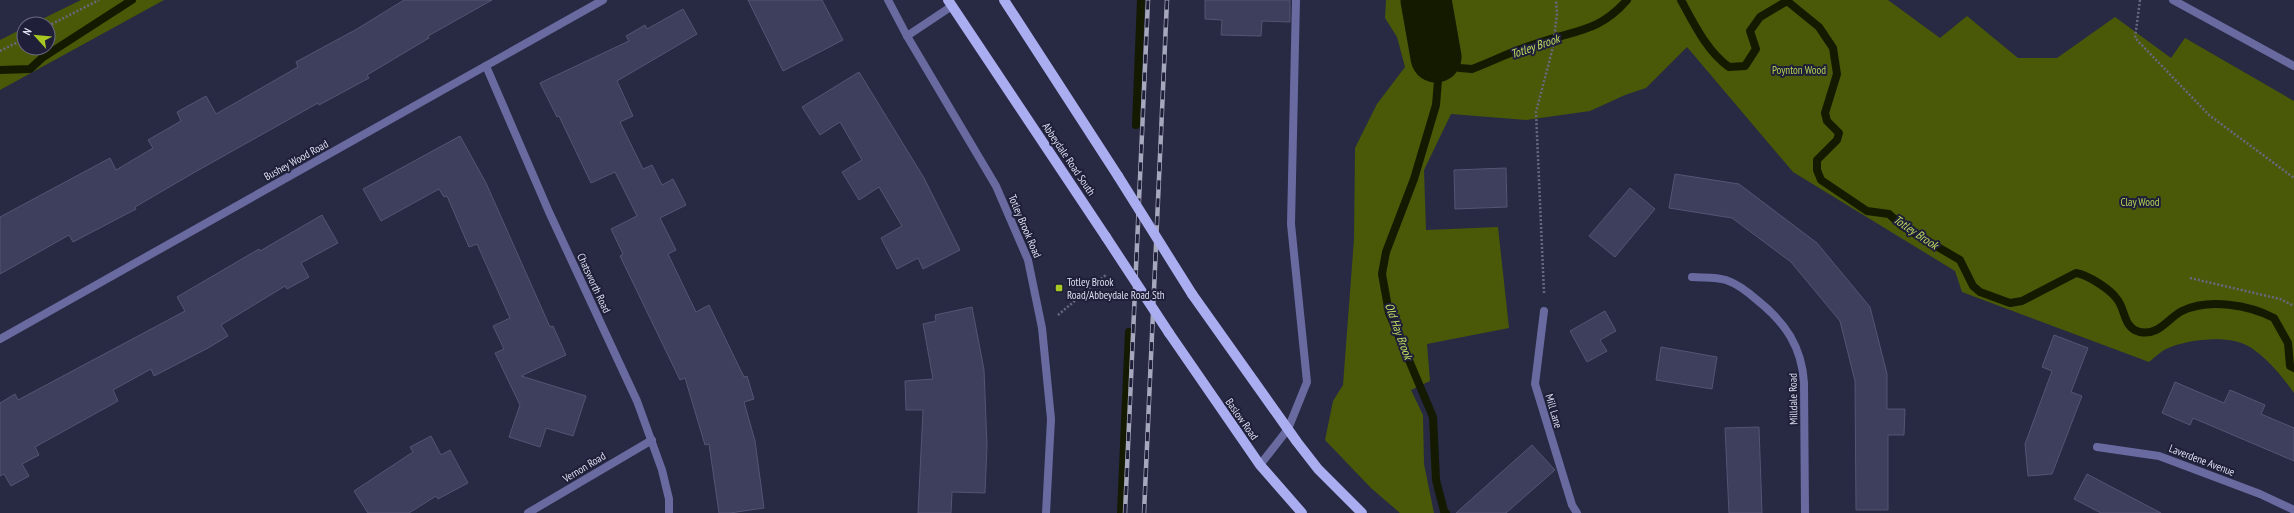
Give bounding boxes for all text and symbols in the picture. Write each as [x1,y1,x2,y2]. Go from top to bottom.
north arrow [16,16,56,56]
text: N [20,26,35,37]
water label: Totley Brook [1509,30,1563,61]
park label: Poynton Wood [1772,63,1826,77]
street label: Abbeydale Road South [1039,120,1099,198]
street label: Bushey Wood Road [261,137,331,183]
street label: Totley Brook Road [1005,192,1045,260]
park label: Clay Wood [2120,195,2160,209]
water label: Totley Brook [1891,212,1942,253]
street label: Chatsworth Road [574,251,614,315]
place label: Totley Brook Road/Abbeydale Road Sth [1067,275,1165,302]
marker: Totley Brook Road/Abbeydale Road Sth [1054,283,1064,293]
water label: Old Hay Brook [1382,301,1417,363]
street label: Milldale Road [1786,373,1800,425]
street label: Mill Lane [1542,392,1566,430]
street label: Baslow Road [1223,395,1262,443]
street label: Laverdene Avenue [2167,441,2237,479]
street label: Vernon Road [559,449,608,486]

